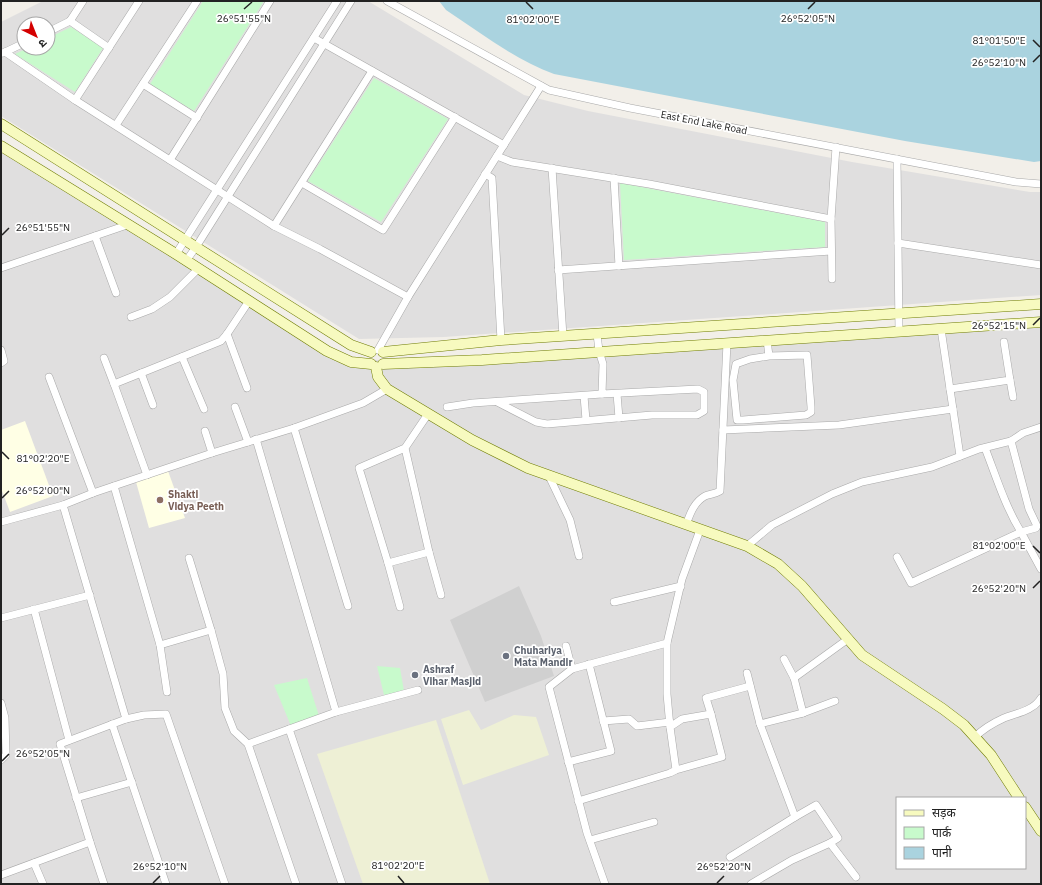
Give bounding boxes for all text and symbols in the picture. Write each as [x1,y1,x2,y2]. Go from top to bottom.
text: 26°51'55"N [217,12,271,25]
text: 26°52'05"N [781,12,835,25]
text: 81°02'00"E [506,13,560,26]
north arrow [16,16,56,56]
text: 81°01'50"E [972,34,1026,47]
text: उ [35,36,50,51]
text: 26°52'10"N [972,56,1026,69]
street label: East End Lake Road [660,108,748,137]
text: 26°51'55"N [16,221,70,234]
text: 26°52'15"N [972,319,1026,332]
text: 81°02'20"E [16,452,70,465]
text: 26°52'00"N [16,484,70,497]
place label: Shakti Vidya Peeth [168,488,224,513]
marker: Shakti Vidya Peeth [155,495,165,505]
text: 81°02'00"E [972,539,1026,552]
text: 26°52'20"N [972,582,1026,595]
place label: Chuhariya Mata Mandir [514,644,573,669]
marker: Chuhariya Mata Mandir [501,651,511,661]
place label: Ashraf Vihar Masjid [423,663,481,688]
marker: Ashraf Vihar Masjid [410,670,420,680]
text: 26°52'05"N [16,747,70,760]
legend [896,797,1026,869]
text: सड़क [932,805,957,820]
text: पार्क [932,825,952,840]
text: पानी [932,845,953,860]
text: 81°02'20"E [371,859,425,872]
text: 26°52'10"N [133,860,187,873]
text: 26°52'20"N [697,860,751,873]

